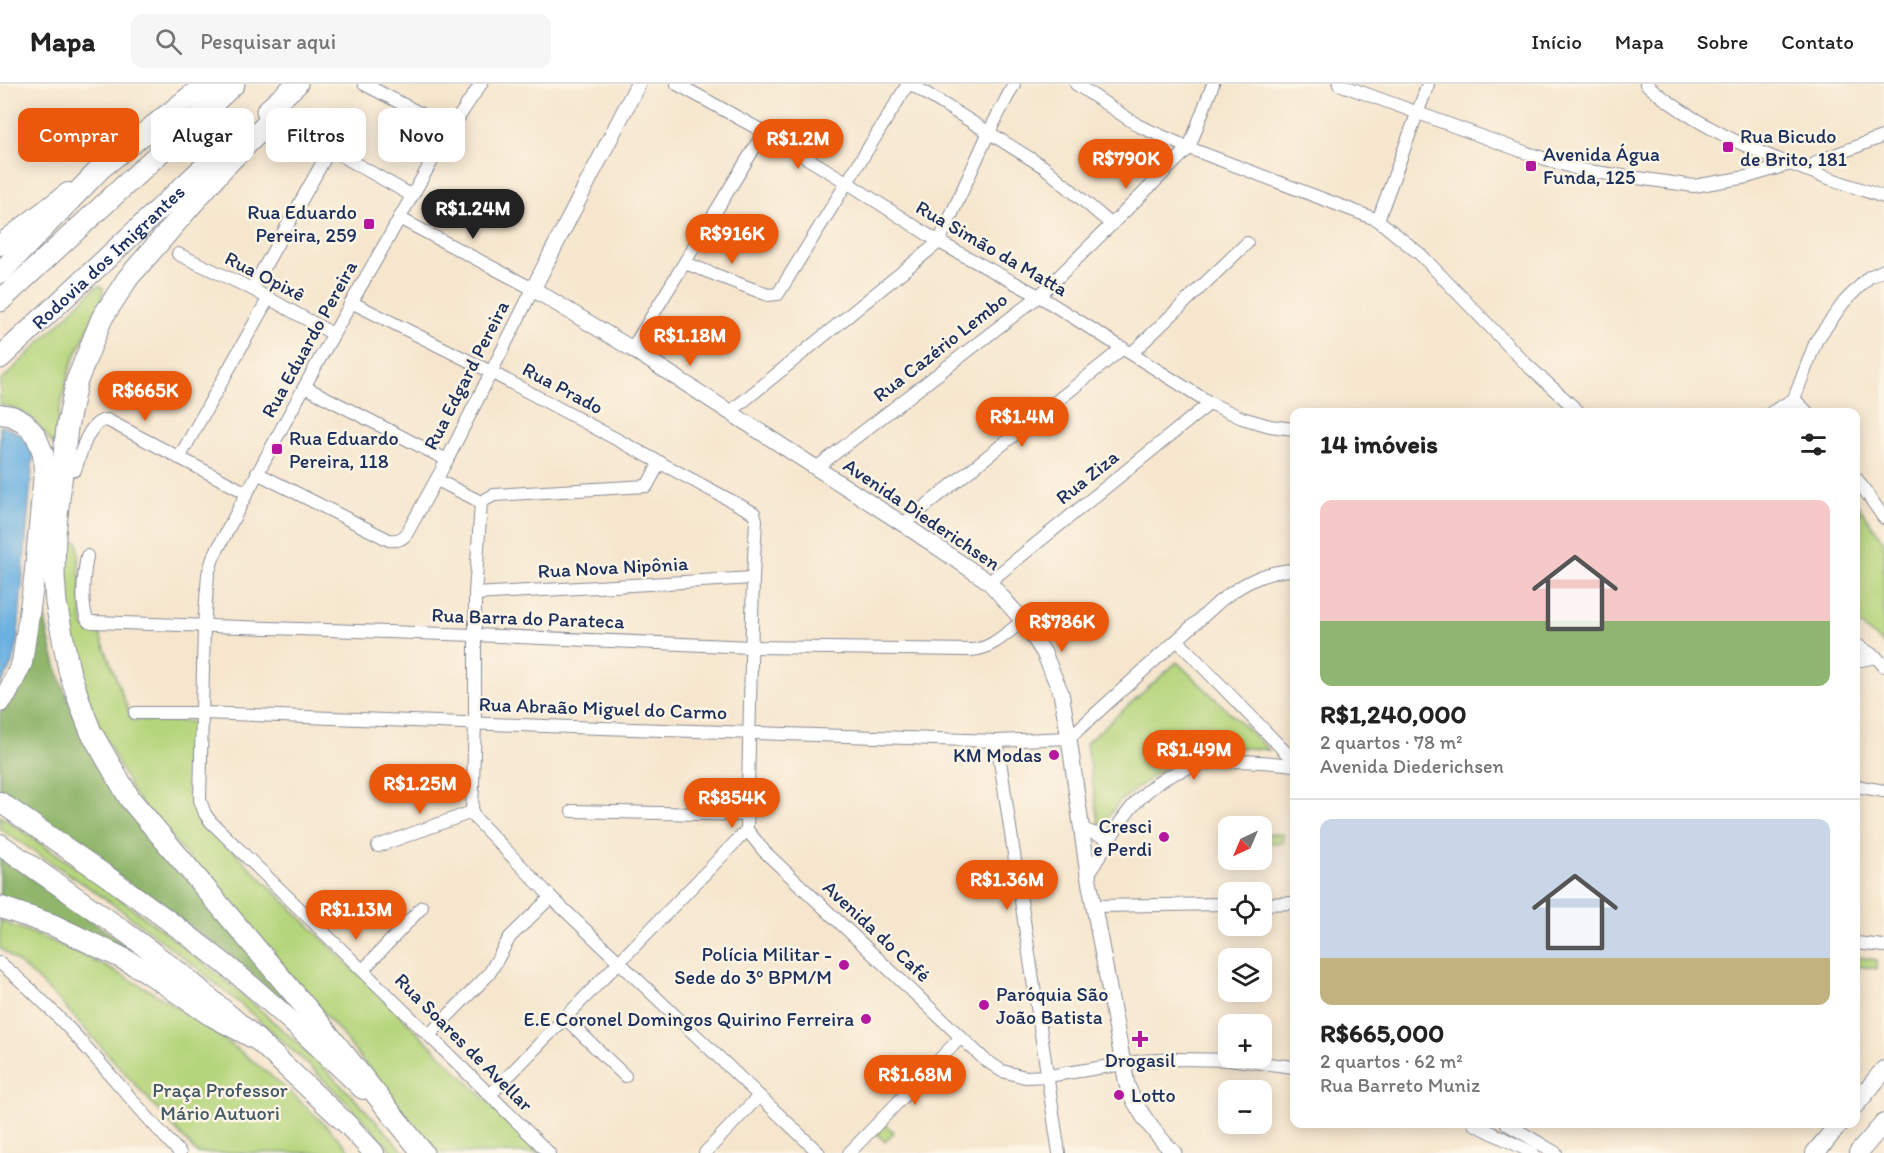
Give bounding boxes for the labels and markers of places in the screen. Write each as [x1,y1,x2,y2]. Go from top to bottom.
pin: R$1.2M [749,119,847,170]
place label: Rua Bicudo de Brito, 181 [1740,124,1847,171]
pin: R$790K [1077,139,1175,190]
marker: Rua Bicudo de Brito, 181 [1721,140,1735,154]
place label: Avenida Água Funda, 125 [1543,142,1660,189]
marker: Avenida Água Funda, 125 [1524,159,1538,173]
pin: R$1.24M [418,189,528,240]
place label: Rua Eduardo Pereira, 259 [247,200,357,247]
pin: R$916K [683,214,781,265]
marker: Rua Eduardo Pereira, 259 [362,217,376,231]
pin: R$1.18M [635,316,745,367]
pin: R$665K [96,371,194,422]
pin: R$1.4M [973,397,1071,448]
place label: Rua Eduardo Pereira, 118 [289,426,399,473]
marker: Rua Eduardo Pereira, 118 [270,442,284,456]
pin: R$786K [1013,602,1111,653]
pin: R$1.49M [1139,730,1249,781]
place label: KM Modas [953,743,1042,767]
marker: KM Modas [1047,748,1061,762]
pin: R$1.25M [365,764,475,815]
pin: R$854K [683,778,781,829]
place label: Cresci e Perdi [1093,814,1152,861]
marker: Cresci e Perdi [1157,830,1171,844]
pin: R$1.36M [952,860,1062,911]
pin: R$1.13M [301,890,411,941]
place label: Polícia Militar - Sede do 3º BPM/M [674,942,832,989]
marker: Polícia Militar - Sede do 3º BPM/M [837,958,851,972]
place label: Paróquia São João Batista [996,982,1108,1029]
marker: Paróquia São João Batista [977,998,991,1012]
place label: E.E Coronel Domingos Quirino Ferreira [524,1007,854,1031]
marker: E.E Coronel Domingos Quirino Ferreira [859,1012,873,1026]
marker: Drogasil [1133,1032,1147,1046]
place label: Drogasil [1104,1048,1176,1072]
pin: R$1.68M [860,1055,970,1106]
place label: Lotto [1131,1083,1176,1107]
marker: Lotto [1112,1088,1126,1102]

